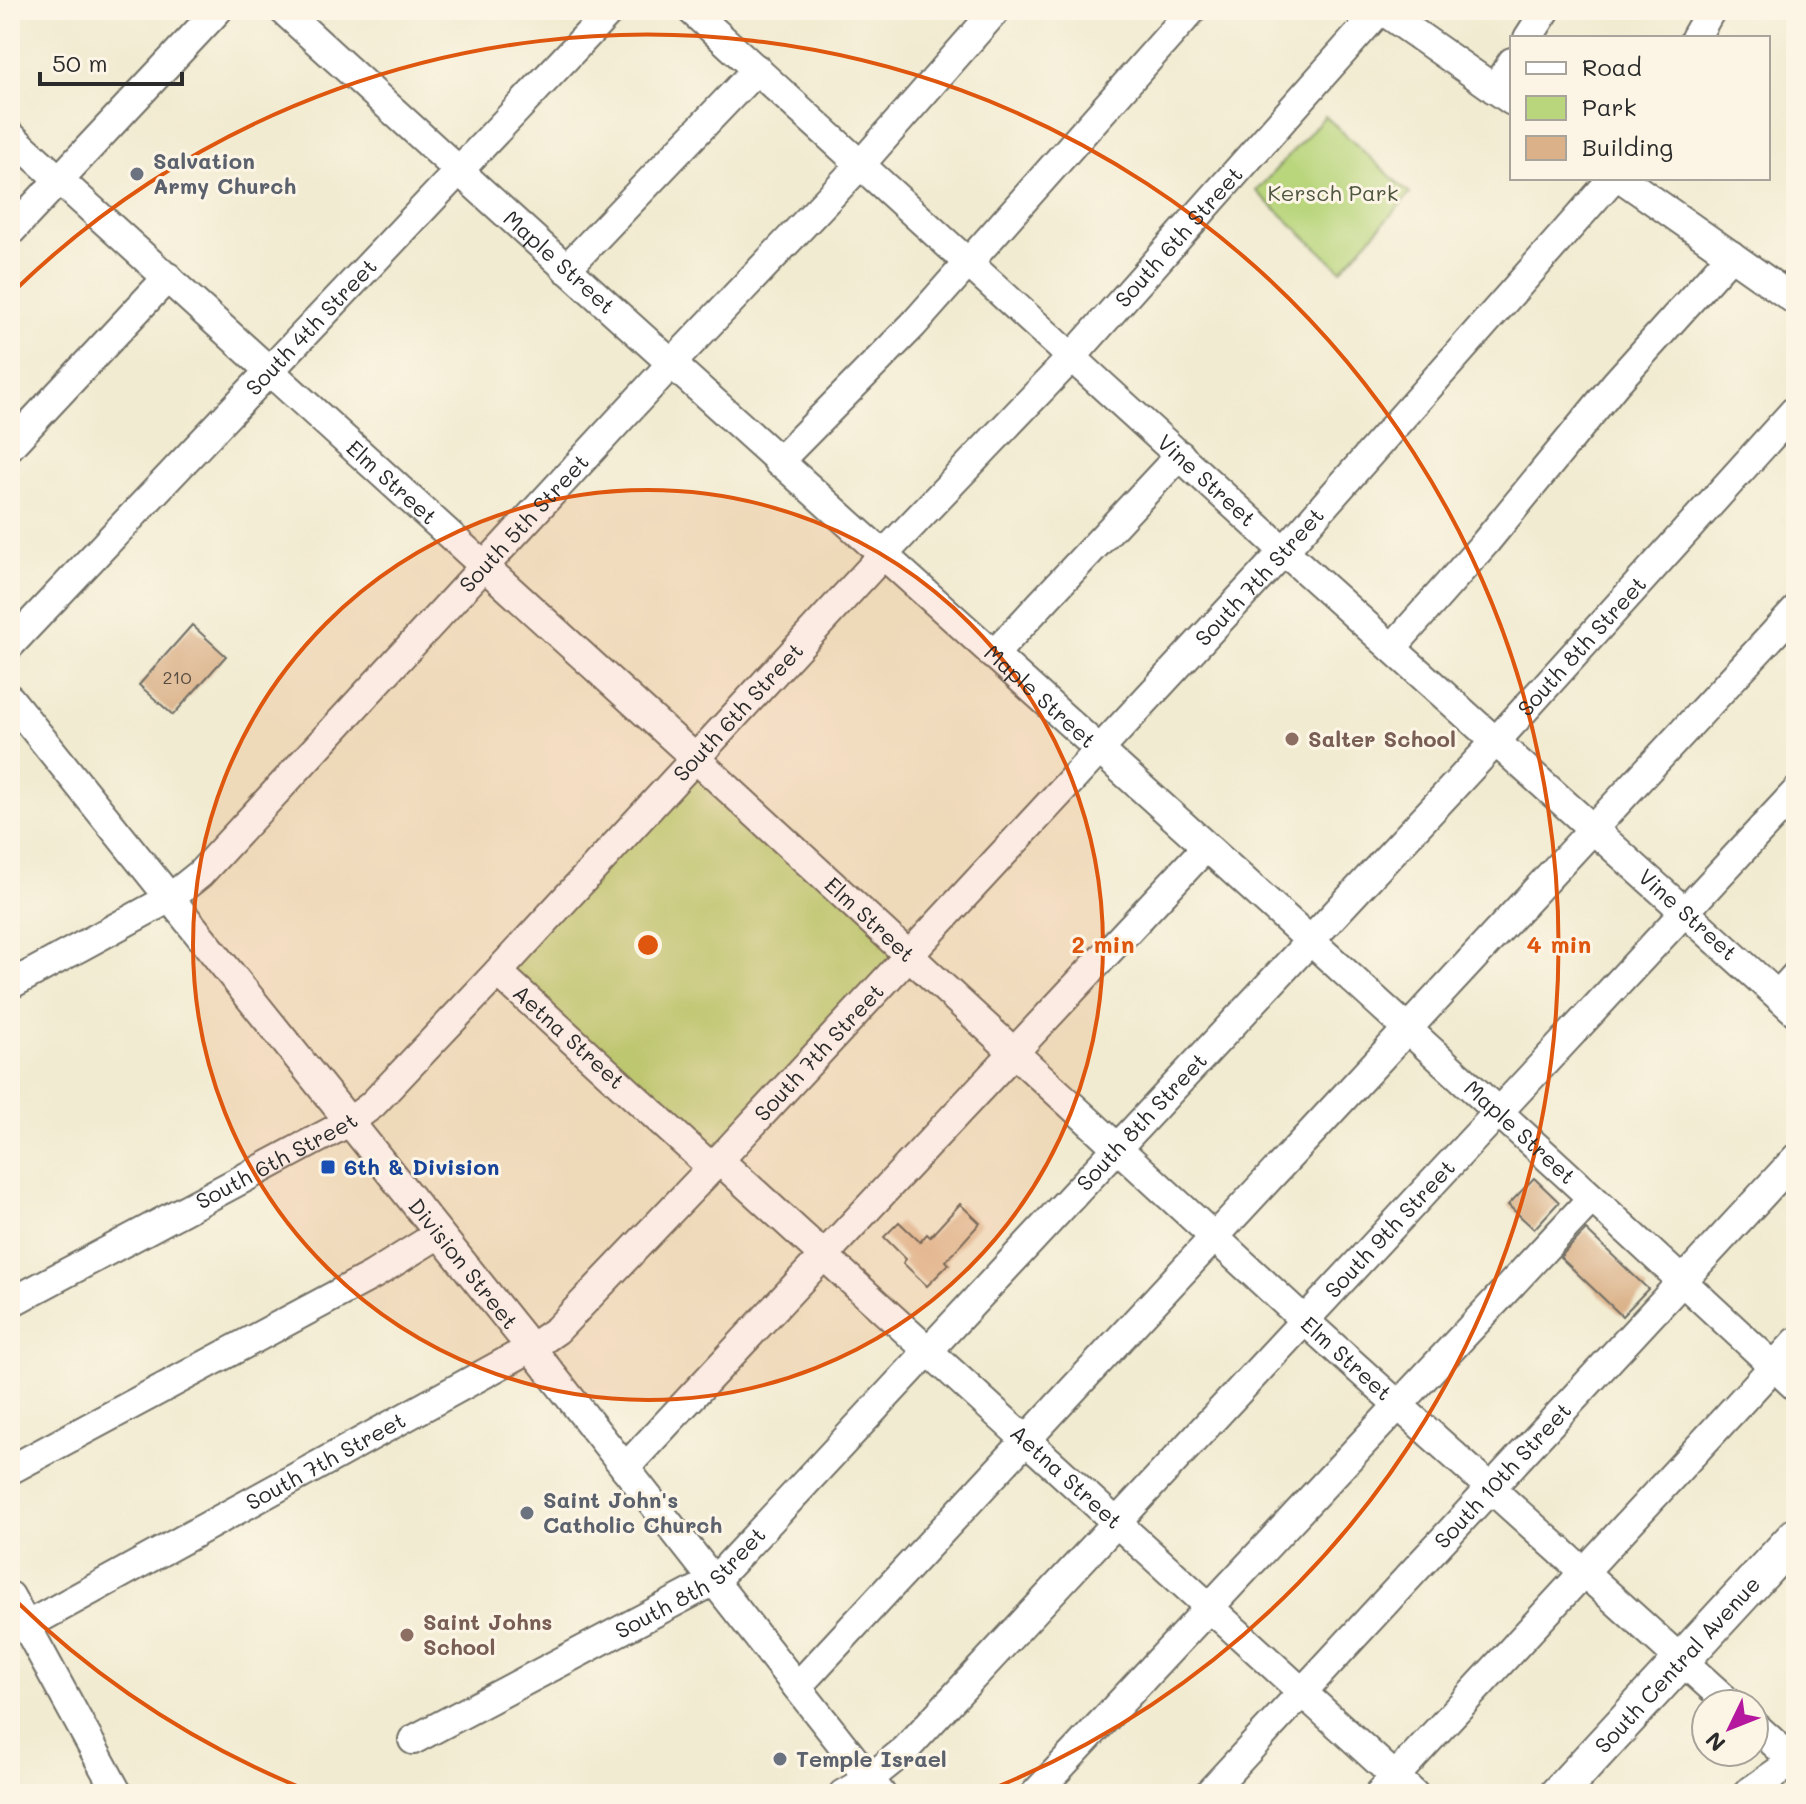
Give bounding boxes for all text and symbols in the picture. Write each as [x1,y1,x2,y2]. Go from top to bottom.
scale bar [40,36,182,86]
legend [1510,36,1770,180]
text: 50 m [52,47,108,78]
text: Road [1582,51,1642,82]
text: Park [1582,91,1636,122]
text: Building [1582,131,1673,162]
place label: Salvation Army Church [153,146,296,200]
street label: South 6th Street [1108,160,1249,313]
marker: Salvation Army Church [128,165,146,183]
park label: Kersch Park [1268,178,1398,207]
street label: Maple Street [498,204,622,320]
street label: South 4th Street [239,252,383,401]
street label: Vine Street [1151,428,1263,533]
street label: Elm Street [341,433,444,530]
street label: South 5th Street [452,447,595,598]
street label: South 7th Street [1188,501,1330,652]
street label: South 8th Street [1511,570,1652,722]
street label: South 6th Street [666,636,809,787]
street label: Maple Street [978,638,1103,754]
house number: 210 [162,665,192,689]
place label: Salter School [1308,724,1456,753]
marker: Salter School [1283,730,1301,748]
street label: Vine Street [1632,862,1744,966]
street label: Elm Street [819,870,922,968]
text: 2 min [1072,928,1135,959]
text: 4 min [1527,928,1591,959]
centre of rings [634,931,662,959]
street label: South 7th Street [747,977,890,1127]
street label: Aetna Street [507,978,631,1095]
street label: South 8th Street [1070,1046,1213,1197]
street label: Maple Street [1459,1073,1582,1190]
street label: South 6th Street [190,1106,363,1215]
place label: 6th & Division [344,1152,499,1181]
street label: South 9th Street [1318,1153,1461,1304]
marker: 6th & Division [319,1158,337,1176]
street label: Division Street [402,1192,525,1335]
street label: Elm Street [1295,1310,1399,1407]
street label: South 10th Street [1427,1396,1577,1554]
street label: South 7th Street [240,1405,410,1516]
street label: Aetna Street [1004,1418,1129,1535]
place label: Saint John's Catholic Church [543,1485,722,1539]
marker: Saint John's Catholic Church [518,1504,536,1522]
street label: South 8th Street [610,1520,771,1645]
street label: South Central Avenue [1588,1569,1766,1759]
place label: Saint Johns School [423,1607,552,1661]
marker: Saint Johns School [398,1626,416,1644]
north arrow [1690,1688,1770,1768]
text: N [1699,1726,1731,1758]
place label: Temple Israel [796,1744,947,1773]
marker: Temple Israel [771,1750,789,1768]

